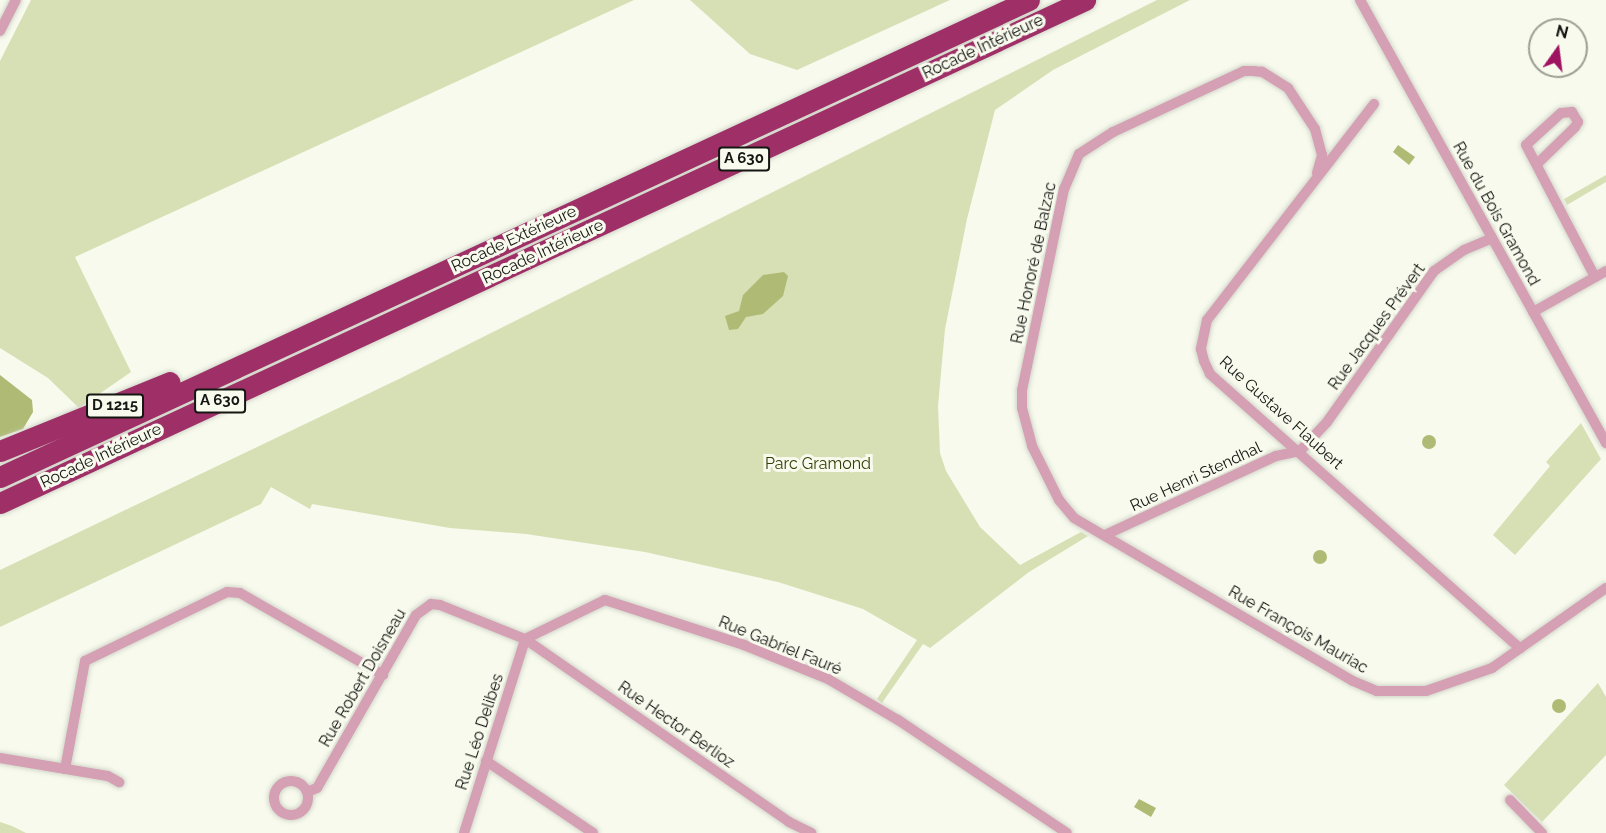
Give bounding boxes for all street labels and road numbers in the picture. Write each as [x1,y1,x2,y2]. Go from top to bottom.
street label: Rocade Intérieure [919,11,1047,83]
street label: Rue du Bois Gramond [1448,139,1544,289]
road number: A 630 [717,147,771,171]
street label: Rue Honoré de Balzac [1007,180,1061,346]
street label: Rocade Extérieure [448,202,580,276]
street label: Rocade Intérieure [479,216,607,288]
street label: Rue Jacques Prévert [1325,260,1429,394]
street label: Rue Gustave Flaubert [1215,352,1347,474]
road number: A 630 [193,389,247,413]
road number: D 1215 [85,394,145,418]
street label: Rocade Intérieure [37,420,165,492]
street label: Rue Henri Stendhal [1127,438,1265,516]
street label: Rue François Mauriac [1225,582,1371,678]
street label: Rue Robert Doisneau [316,605,410,751]
street label: Rue Gabriel Fauré [715,612,845,680]
street label: Rue Léo Delibes [452,671,508,793]
street label: Rue Hector Berlioz [614,677,738,773]

